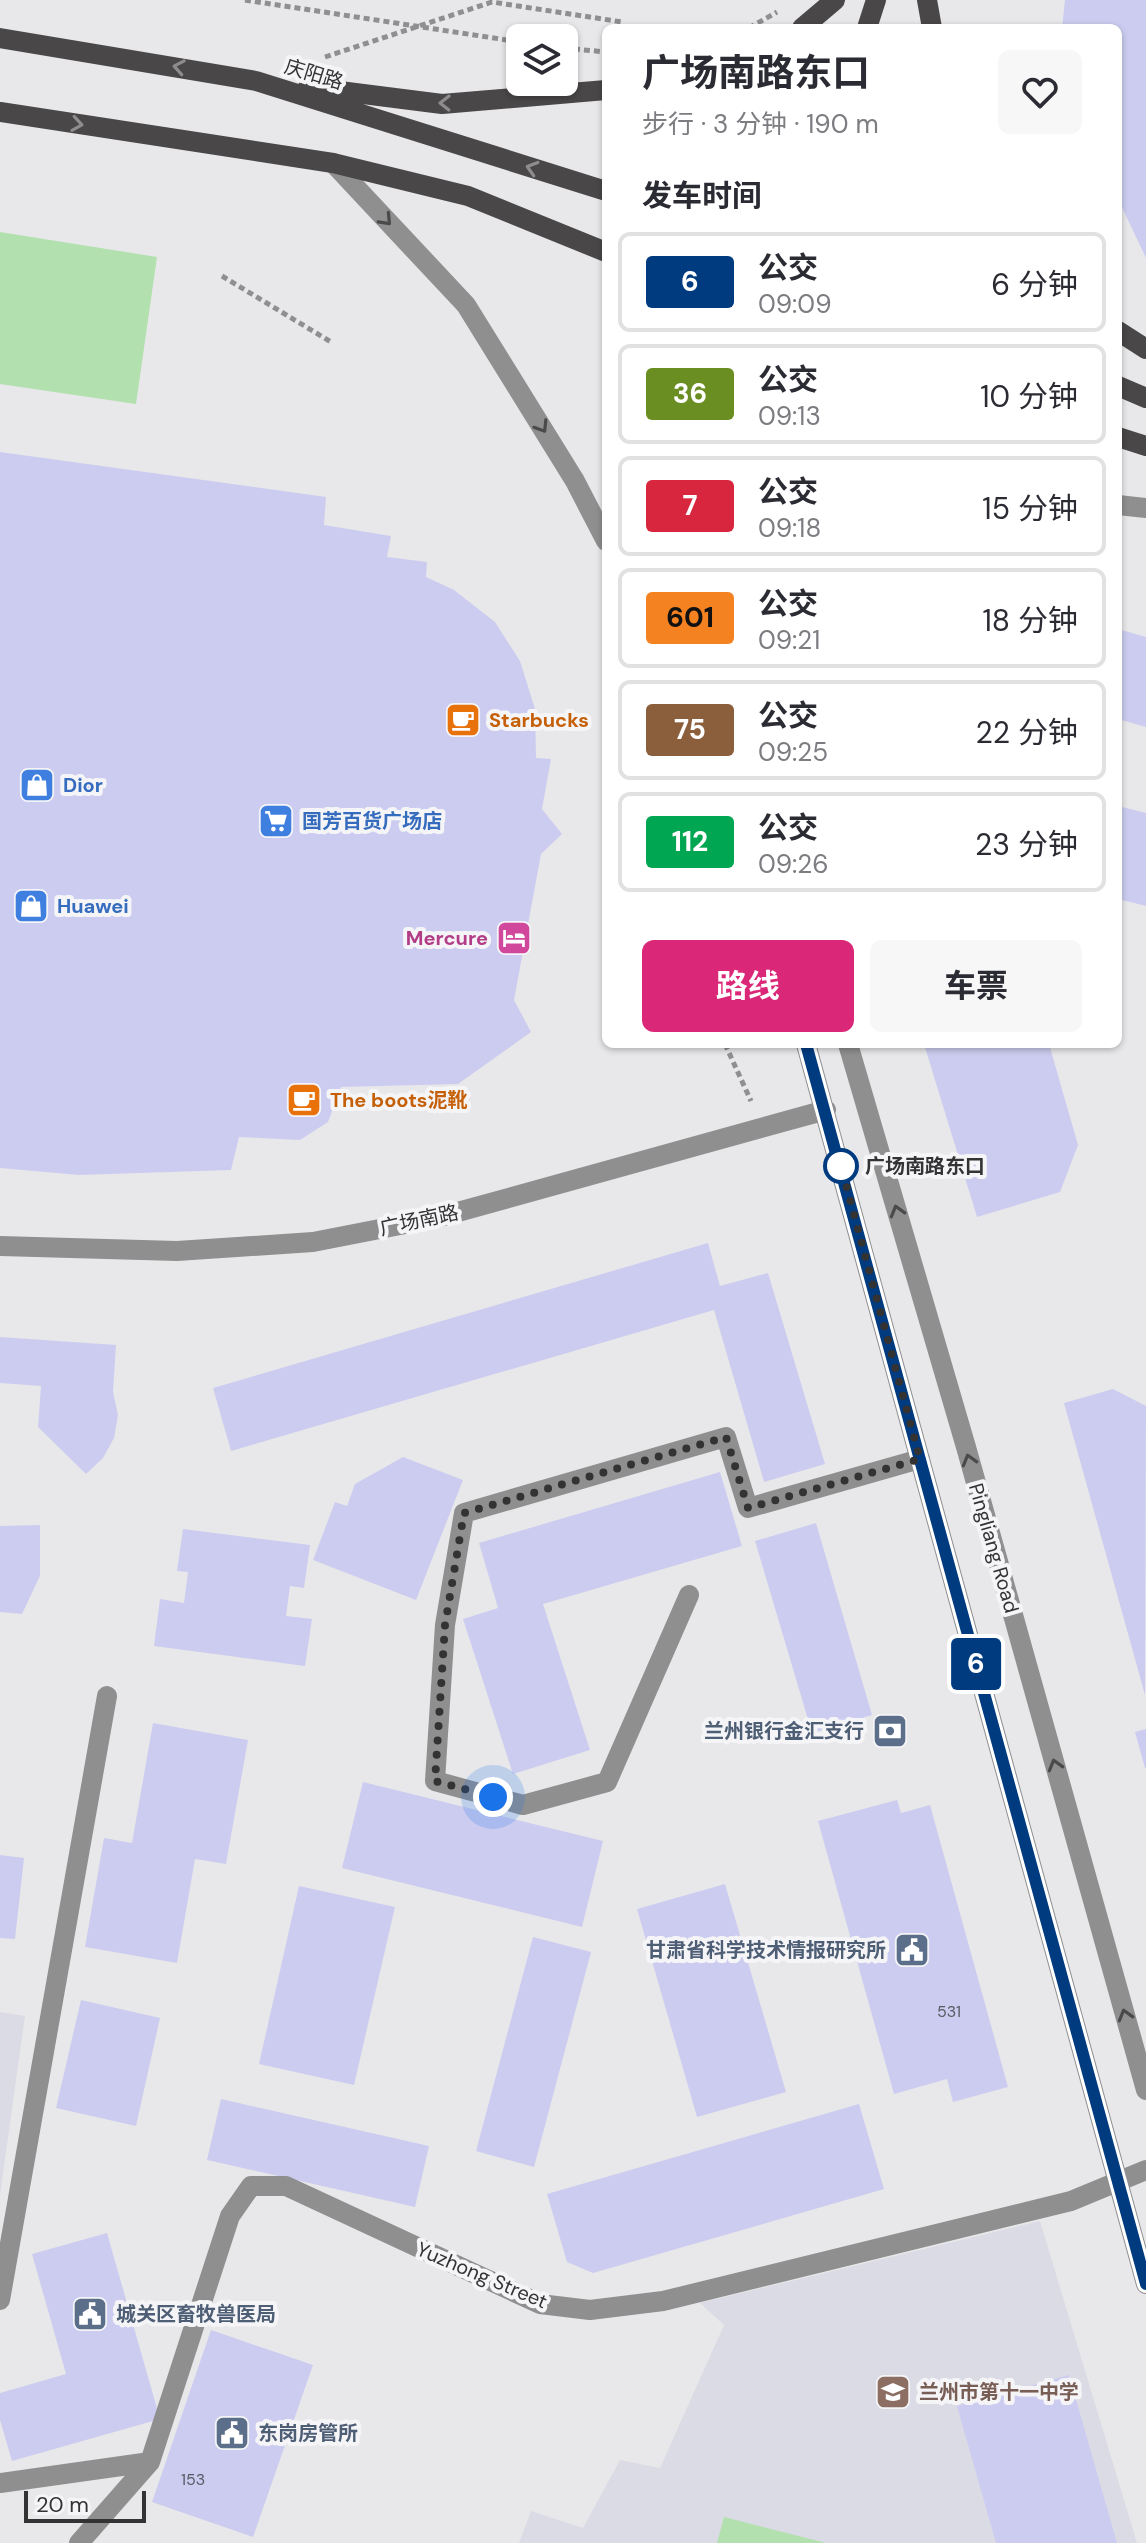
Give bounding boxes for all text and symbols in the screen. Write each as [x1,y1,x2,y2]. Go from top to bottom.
map controls [506,24,578,96]
button: layers [506,24,578,96]
text: 广场南路东口 [642,48,870,98]
button: heart [998,50,1082,134]
street label: 庆阳路 [282,53,346,95]
one-way arrow [173,59,186,76]
one-way arrow [438,94,451,112]
text: 步行 · 3 分钟 · 190 m [642,107,879,141]
one-way arrow [70,115,84,132]
one-way arrow [525,161,539,177]
text: 发车时间 [642,176,762,215]
one-way arrow [377,211,392,225]
text: 公交 [758,248,818,287]
text: 6 [681,263,699,300]
text: 6 分钟 [991,265,1078,304]
text: 09:09 [758,287,831,321]
text: 公交 [758,360,818,399]
text: 36 [673,375,707,412]
text: 10 分钟 [980,377,1078,416]
text: 09:13 [758,399,821,433]
one-way arrow [532,418,547,433]
text: 公交 [758,472,818,511]
text: 7 [682,487,698,524]
text: 15 分钟 [982,489,1078,528]
text: 09:18 [758,511,821,545]
text: 公交 [758,584,818,623]
text: 601 [666,599,714,636]
text: 18 分钟 [982,601,1078,640]
text: 09:21 [758,623,820,657]
text: 公交 [758,696,818,735]
cafe icon: Starbucks [444,701,482,739]
place label: Starbucks [489,707,589,733]
text: 75 [674,711,706,748]
text: 22 分钟 [975,713,1078,752]
text: 09:25 [758,735,828,769]
shop icon: Dior [18,766,56,804]
place label: Dior [63,772,103,798]
supermarket icon: 国芳百货广场店 [257,802,295,840]
place label: 国芳百货广场店 [302,808,442,834]
text: 公交 [758,808,818,847]
text: 112 [672,823,708,860]
text: 23 分钟 [975,825,1078,864]
text: 09:26 [758,847,829,881]
shop icon: Huawei [12,887,50,925]
place label: Huawei [57,893,129,919]
hotel icon: Mercure [495,919,533,957]
place label: Mercure [406,925,488,951]
button: 路线 [642,940,854,1032]
button: 车票 [870,940,1082,1032]
cafe icon: The boots泥靴 [285,1081,323,1119]
place label: The boots泥靴 [330,1087,467,1113]
marker: 广场南路东口 [824,1149,858,1183]
place label: 广场南路东口 [865,1153,985,1179]
street label: 广场南路 [377,1199,461,1241]
one-way arrow [890,1204,906,1218]
one-way arrow [962,1454,978,1468]
street label: Pingliang Road [963,1480,1025,1616]
line badge: 6 [950,1638,1002,1690]
text: 6 [967,1645,985,1682]
bank icon: 兰州银行金汇支行 [871,1712,909,1750]
place label: 兰州银行金汇支行 [704,1718,864,1744]
one-way arrow [1047,1758,1064,1772]
your location [473,1777,513,1817]
public building icon: 甘肃省科学技术情报研究所 [893,1931,931,1969]
place label: 甘肃省科学技术情报研究所 [646,1937,886,1963]
house number: 531 [937,2001,961,2022]
one-way arrow [1118,2009,1134,2022]
street label: Yuzhong Street [413,2236,552,2314]
public building icon: 城关区畜牧兽医局 [71,2295,109,2333]
place label: 城关区畜牧兽医局 [116,2301,276,2327]
school or university icon: 兰州市第十一中学 [874,2373,912,2411]
place label: 兰州市第十一中学 [919,2379,1079,2405]
public building icon: 东岗房管所 [213,2414,251,2452]
place label: 东岗房管所 [258,2420,358,2446]
house number: 153 [181,2469,205,2490]
scale bar [24,2487,146,2523]
text: 20 m [36,2490,89,2519]

